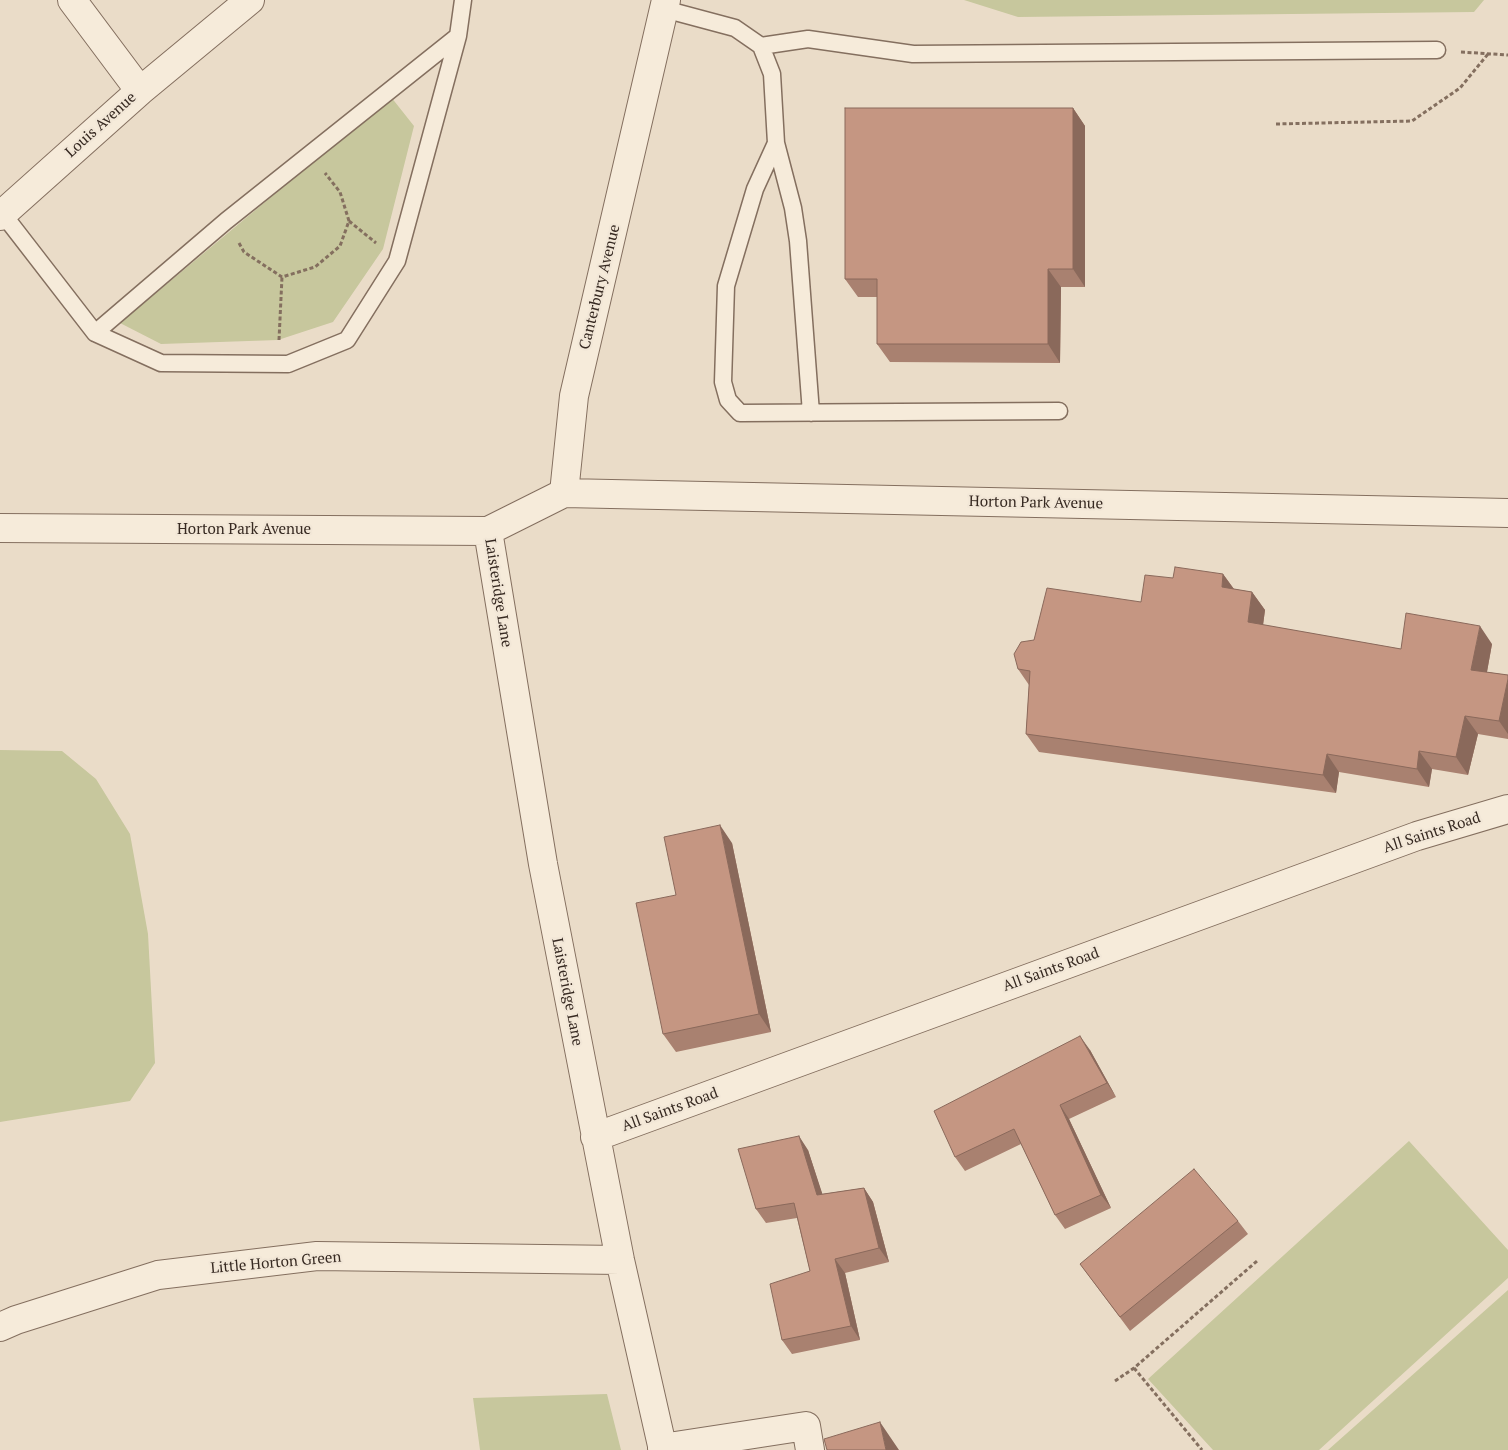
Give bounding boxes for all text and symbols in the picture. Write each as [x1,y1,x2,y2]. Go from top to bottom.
street label: Louis Avenue [62,89,140,161]
street label: Canterbury Avenue [576,223,624,351]
street label: Horton Park Avenue [969,493,1103,513]
street label: Horton Park Avenue [177,521,311,539]
street label: Laisteridge Lane [481,537,515,649]
street label: All Saints Road [1381,809,1483,857]
street label: Laisteridge Lane [548,936,586,1048]
street label: All Saints Road [1000,944,1102,996]
street label: All Saints Road [619,1084,721,1136]
street label: Little Horton Green [210,1248,342,1278]

